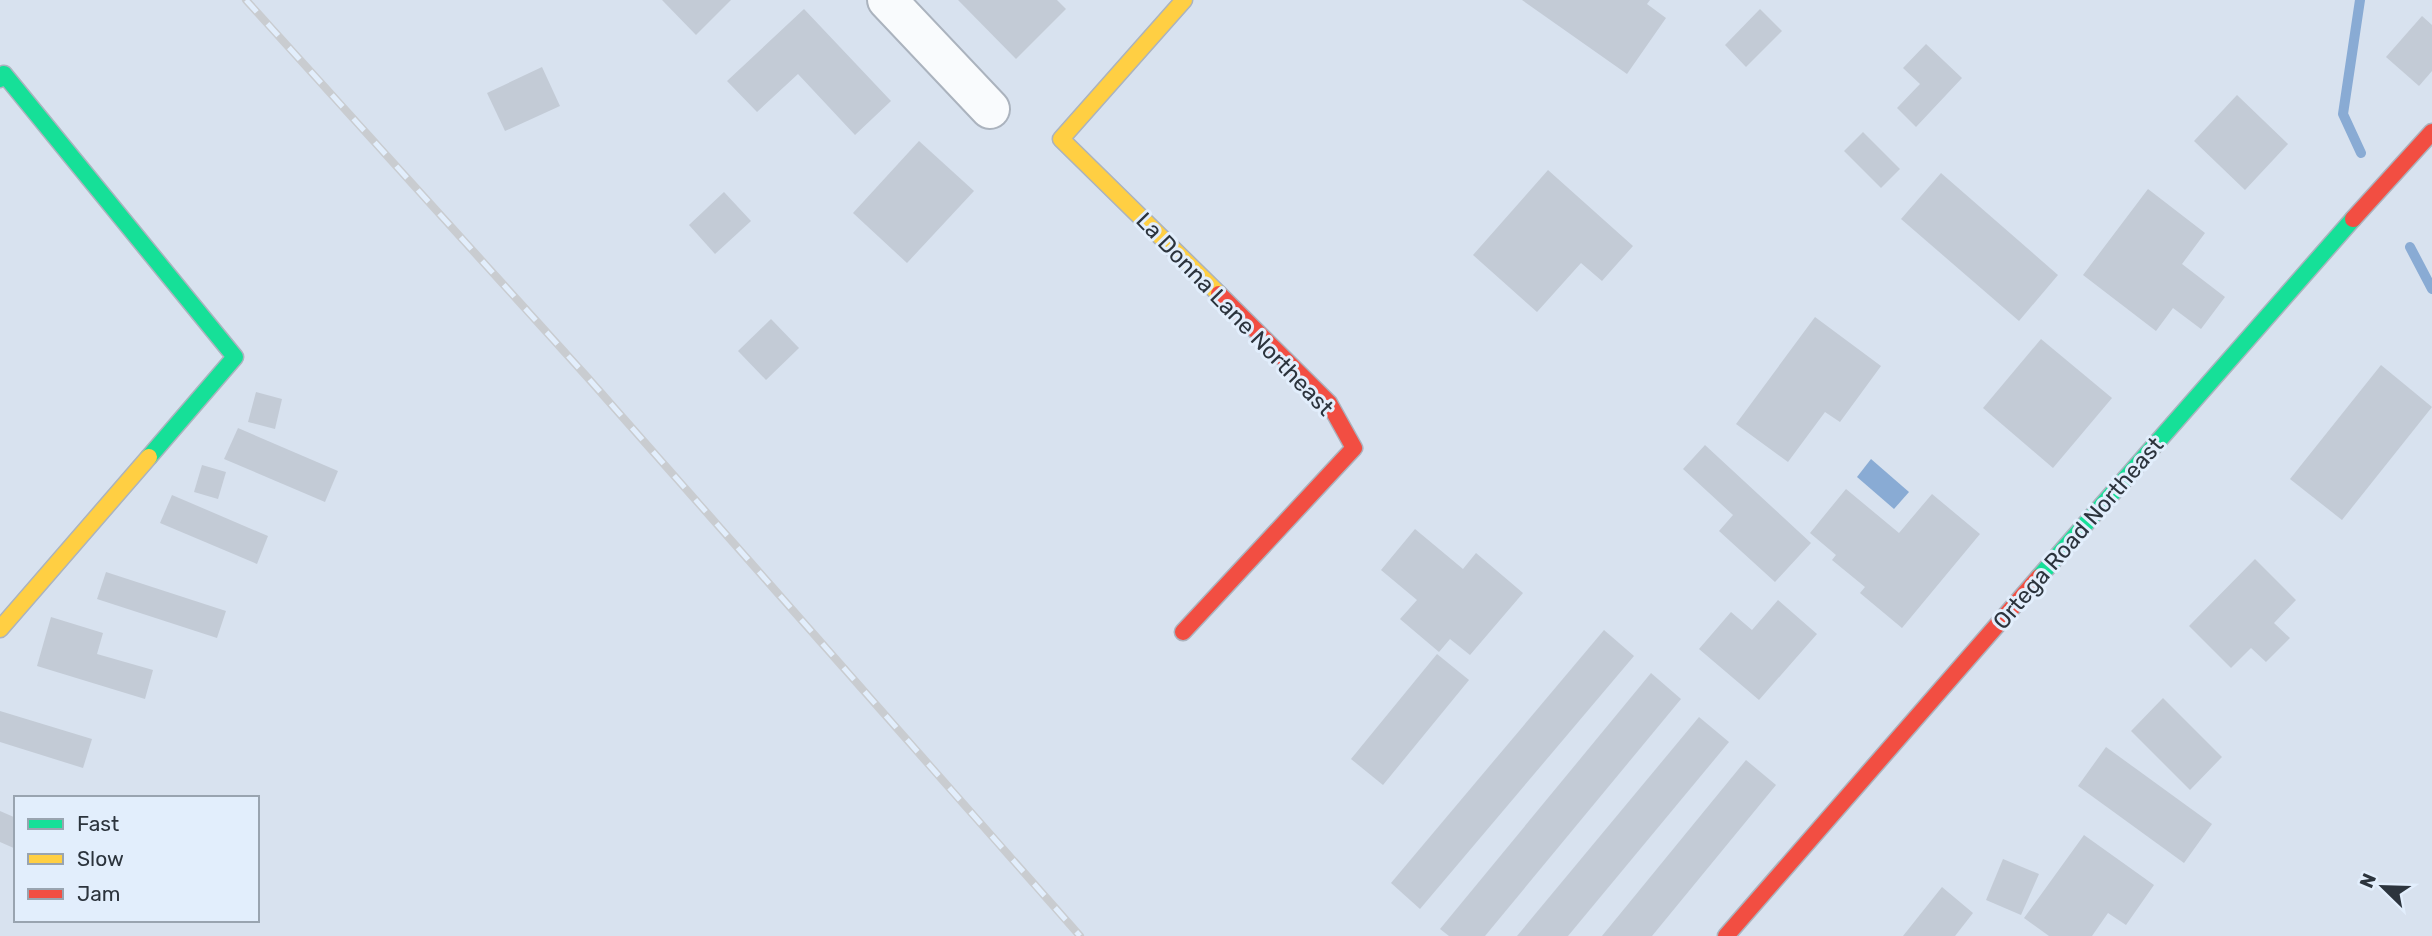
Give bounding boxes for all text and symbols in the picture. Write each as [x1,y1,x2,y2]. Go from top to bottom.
street label: La Donna Lane Northeast [1131,207,1339,422]
street label: Ortega Road Northeast [1987,431,2169,635]
legend [14,796,259,922]
text: Fast [77,811,119,836]
text: Slow [77,846,124,871]
north arrow [2348,852,2418,922]
text: N [2355,870,2381,891]
text: Jam [77,881,121,906]

